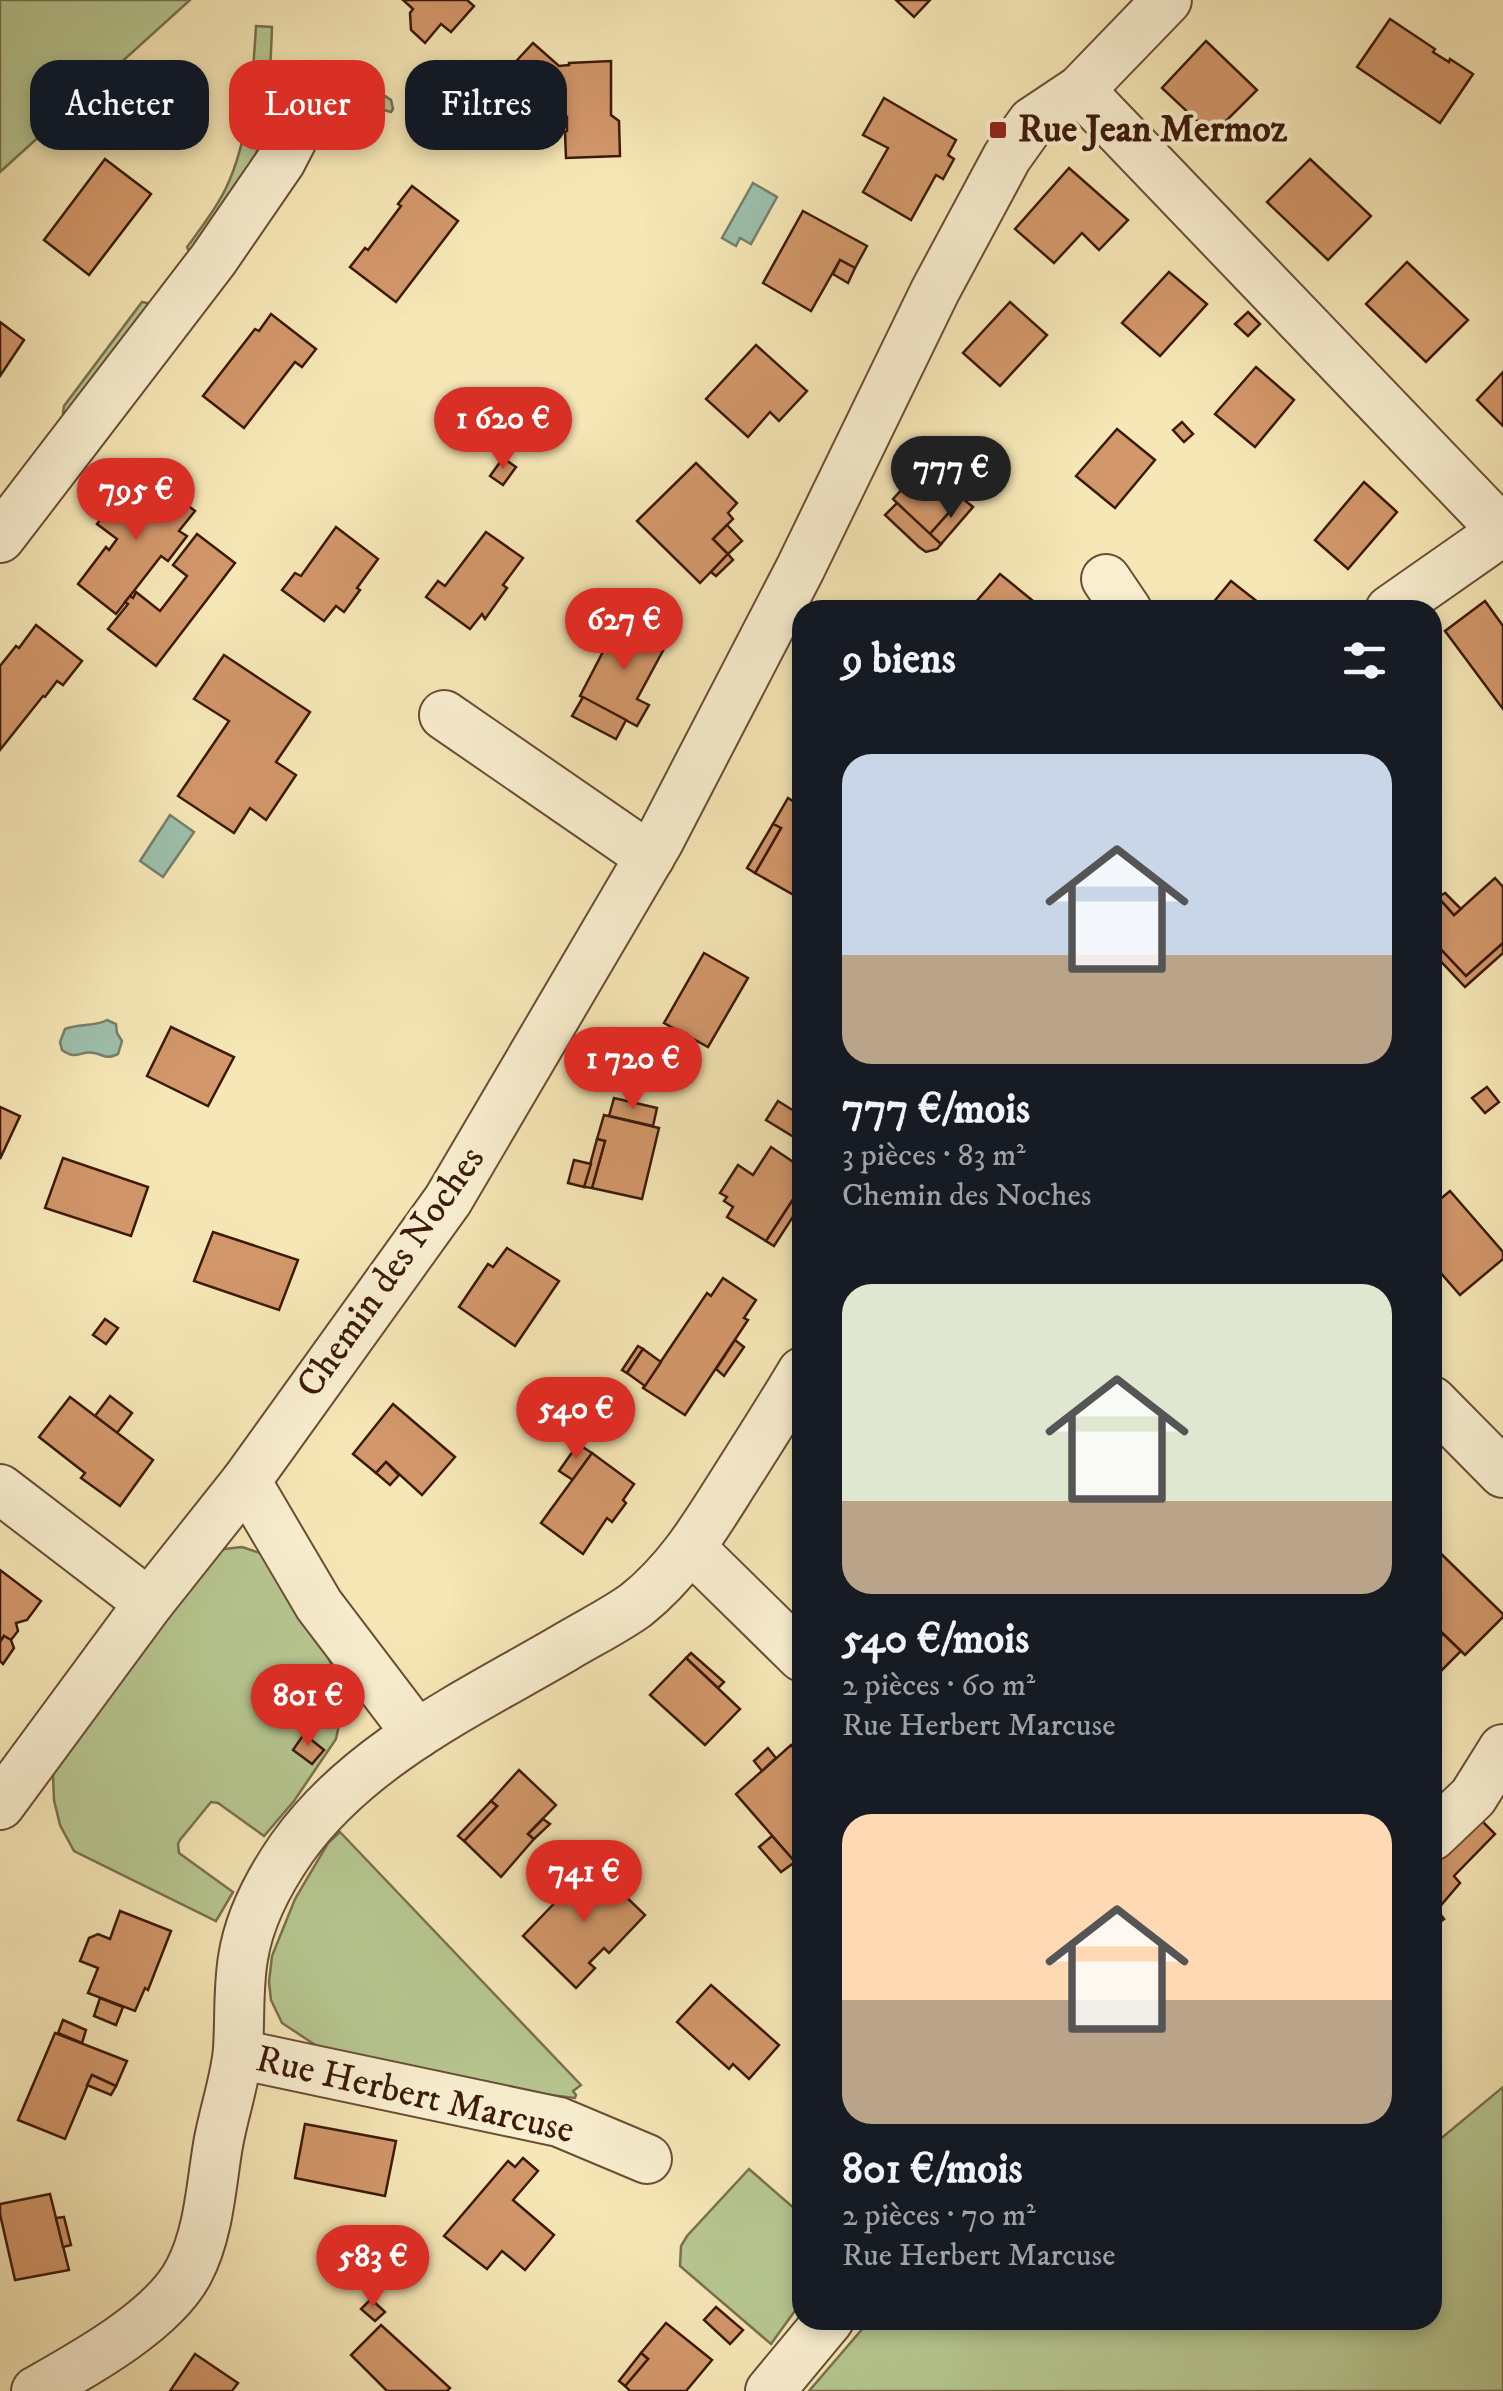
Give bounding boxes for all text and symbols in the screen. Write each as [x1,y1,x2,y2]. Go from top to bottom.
chip: Acheter [30,60,209,150]
chip: Louer [229,60,385,150]
chip: Filtres [405,60,567,150]
place label: Rue Jean Mermoz [1018,106,1288,154]
marker: Rue Jean Mermoz [987,119,1009,141]
pin: 1 620 € [411,387,595,472]
text: 1 620 € [456,399,550,439]
pin: 777 € [881,436,1021,521]
text: 777 € [913,448,989,488]
pin: 795 € [66,458,206,543]
text: 795 € [99,470,173,510]
pin: 627 € [554,588,694,673]
text: 627 € [587,600,661,640]
icon: filters [1337,633,1392,688]
text: 9 biens [842,634,956,686]
icon: home [1027,819,1207,999]
pin: 1 720 € [541,1027,725,1112]
text: 1 720 € [586,1039,680,1079]
text: 777 €/mois [842,1084,1030,1136]
text: 3 pièces · 83 m² [842,1136,1026,1176]
street label: Chemin des Noches [286,1137,496,1407]
text: Chemin des Noches [842,1176,1091,1216]
icon: home [1027,1349,1207,1529]
pin: 540 € [506,1377,646,1462]
text: 540 € [538,1389,614,1429]
text: 540 €/mois [842,1614,1029,1666]
pin: 801 € [238,1664,378,1749]
text: 2 pièces · 60 m² [842,1666,1035,1706]
text: 801 € [273,1676,343,1716]
text: Rue Herbert Marcuse [842,1706,1115,1746]
pin: 741 € [514,1840,654,1925]
text: 741 € [548,1852,620,1892]
icon: home [1027,1879,1207,2059]
street label: Rue Herbert Marcuse [251,2035,579,2155]
text: 801 €/mois [842,2144,1023,2196]
text: 2 pièces · 70 m² [842,2196,1036,2236]
pin: 583 € [303,2225,443,2310]
text: Rue Herbert Marcuse [842,2236,1115,2276]
text: 583 € [338,2237,408,2277]

